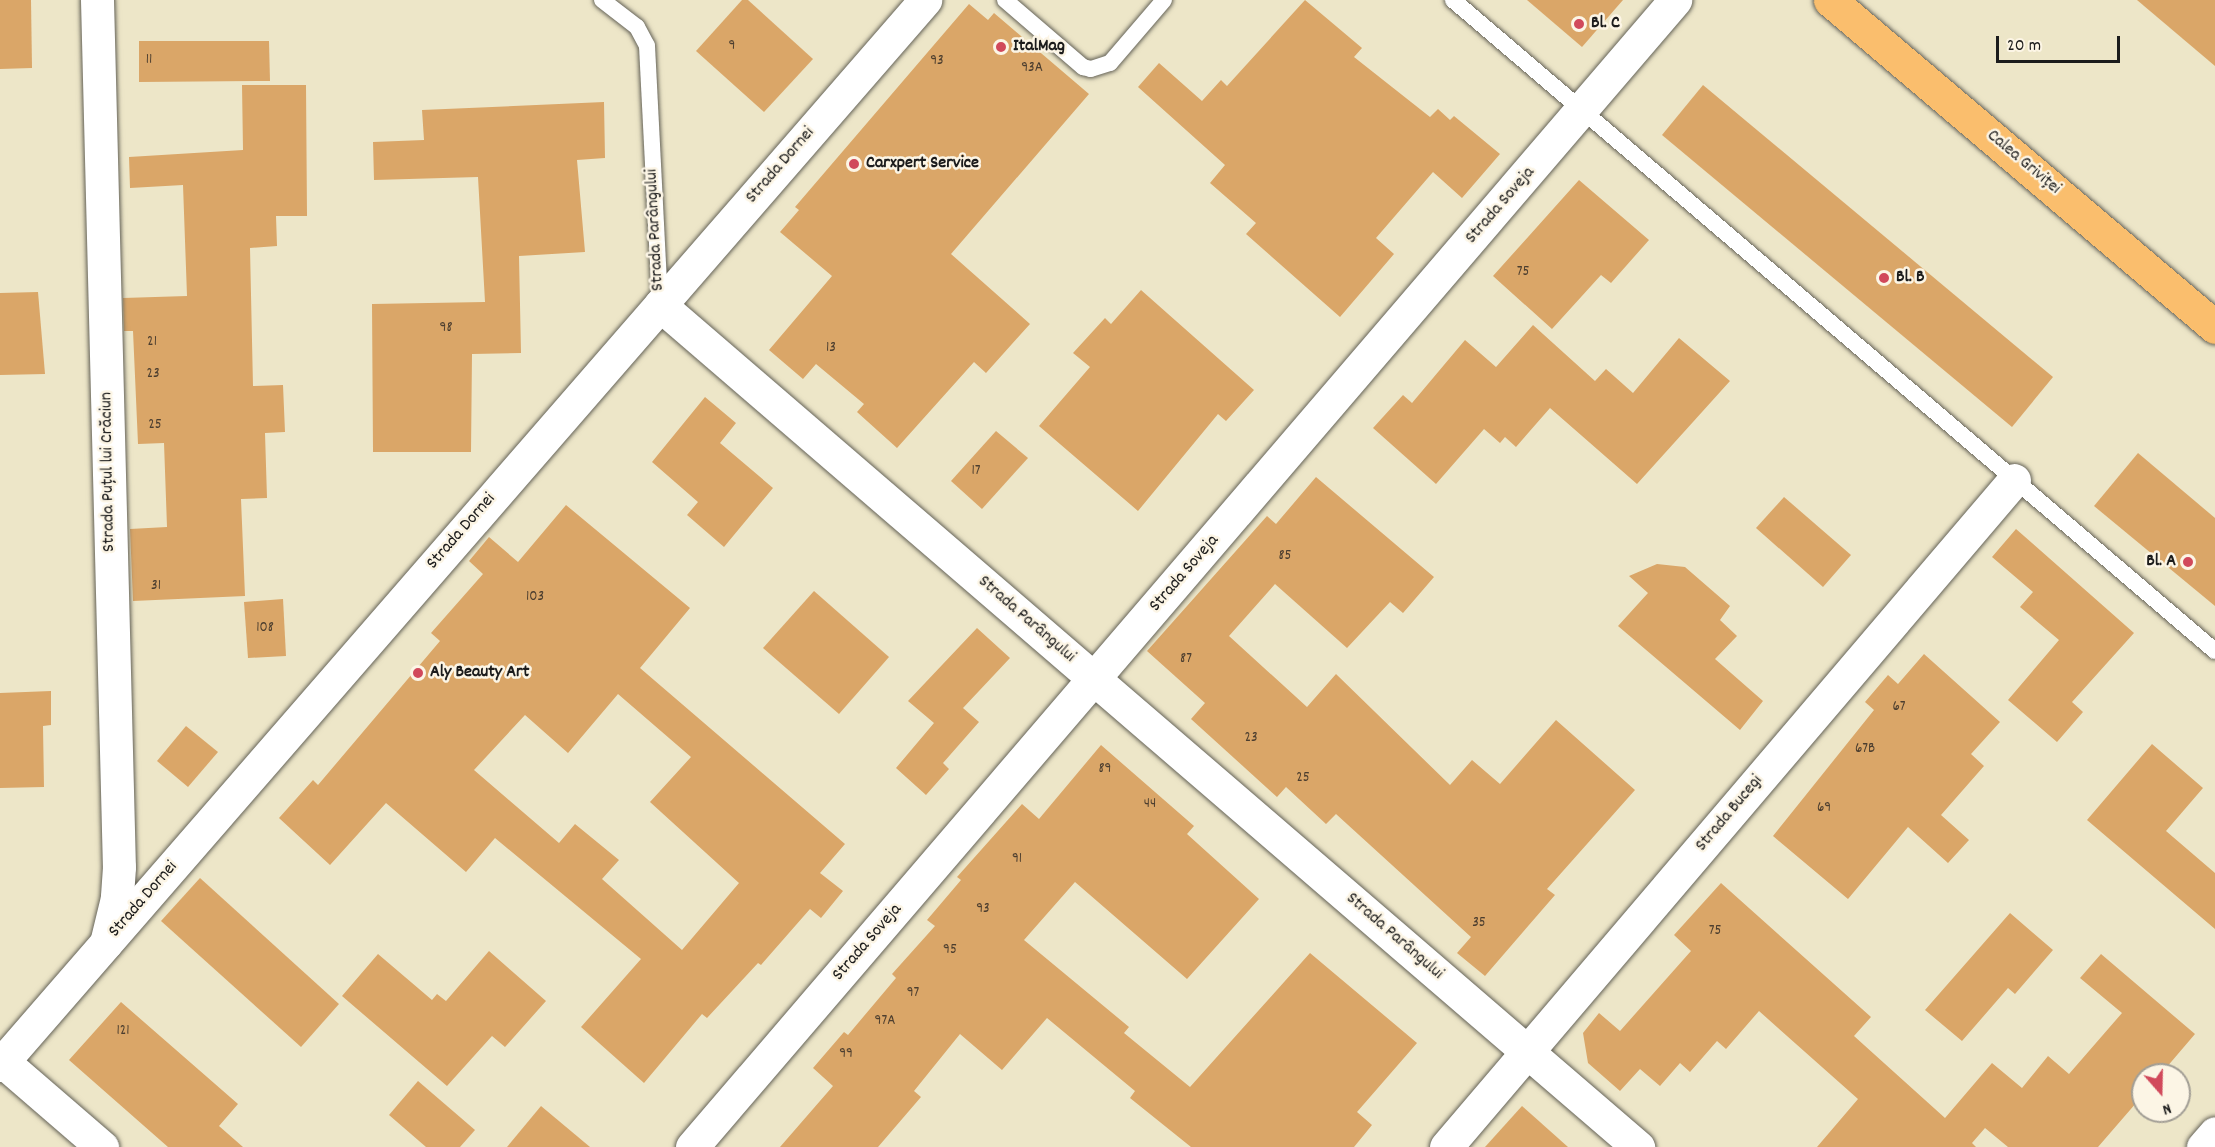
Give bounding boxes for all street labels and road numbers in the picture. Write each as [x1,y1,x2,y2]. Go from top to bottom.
street label: Strada Dornei [742,123,820,209]
street label: Calea Griviței [1982,126,2064,200]
street label: Strada Soveja [1462,163,1540,249]
street label: Strada Parângului [642,168,670,292]
street label: Strada Puțul lui Crăciun [97,392,121,552]
street label: Strada Dornei [423,489,501,575]
street label: Strada Soveja [1146,531,1224,617]
street label: Strada Parângului [973,572,1079,668]
street label: Strada Bucegi [1692,771,1768,857]
street label: Strada Dornei [105,857,183,943]
street label: Strada Parângului [1341,889,1447,985]
street label: Strada Soveja [829,900,907,986]

